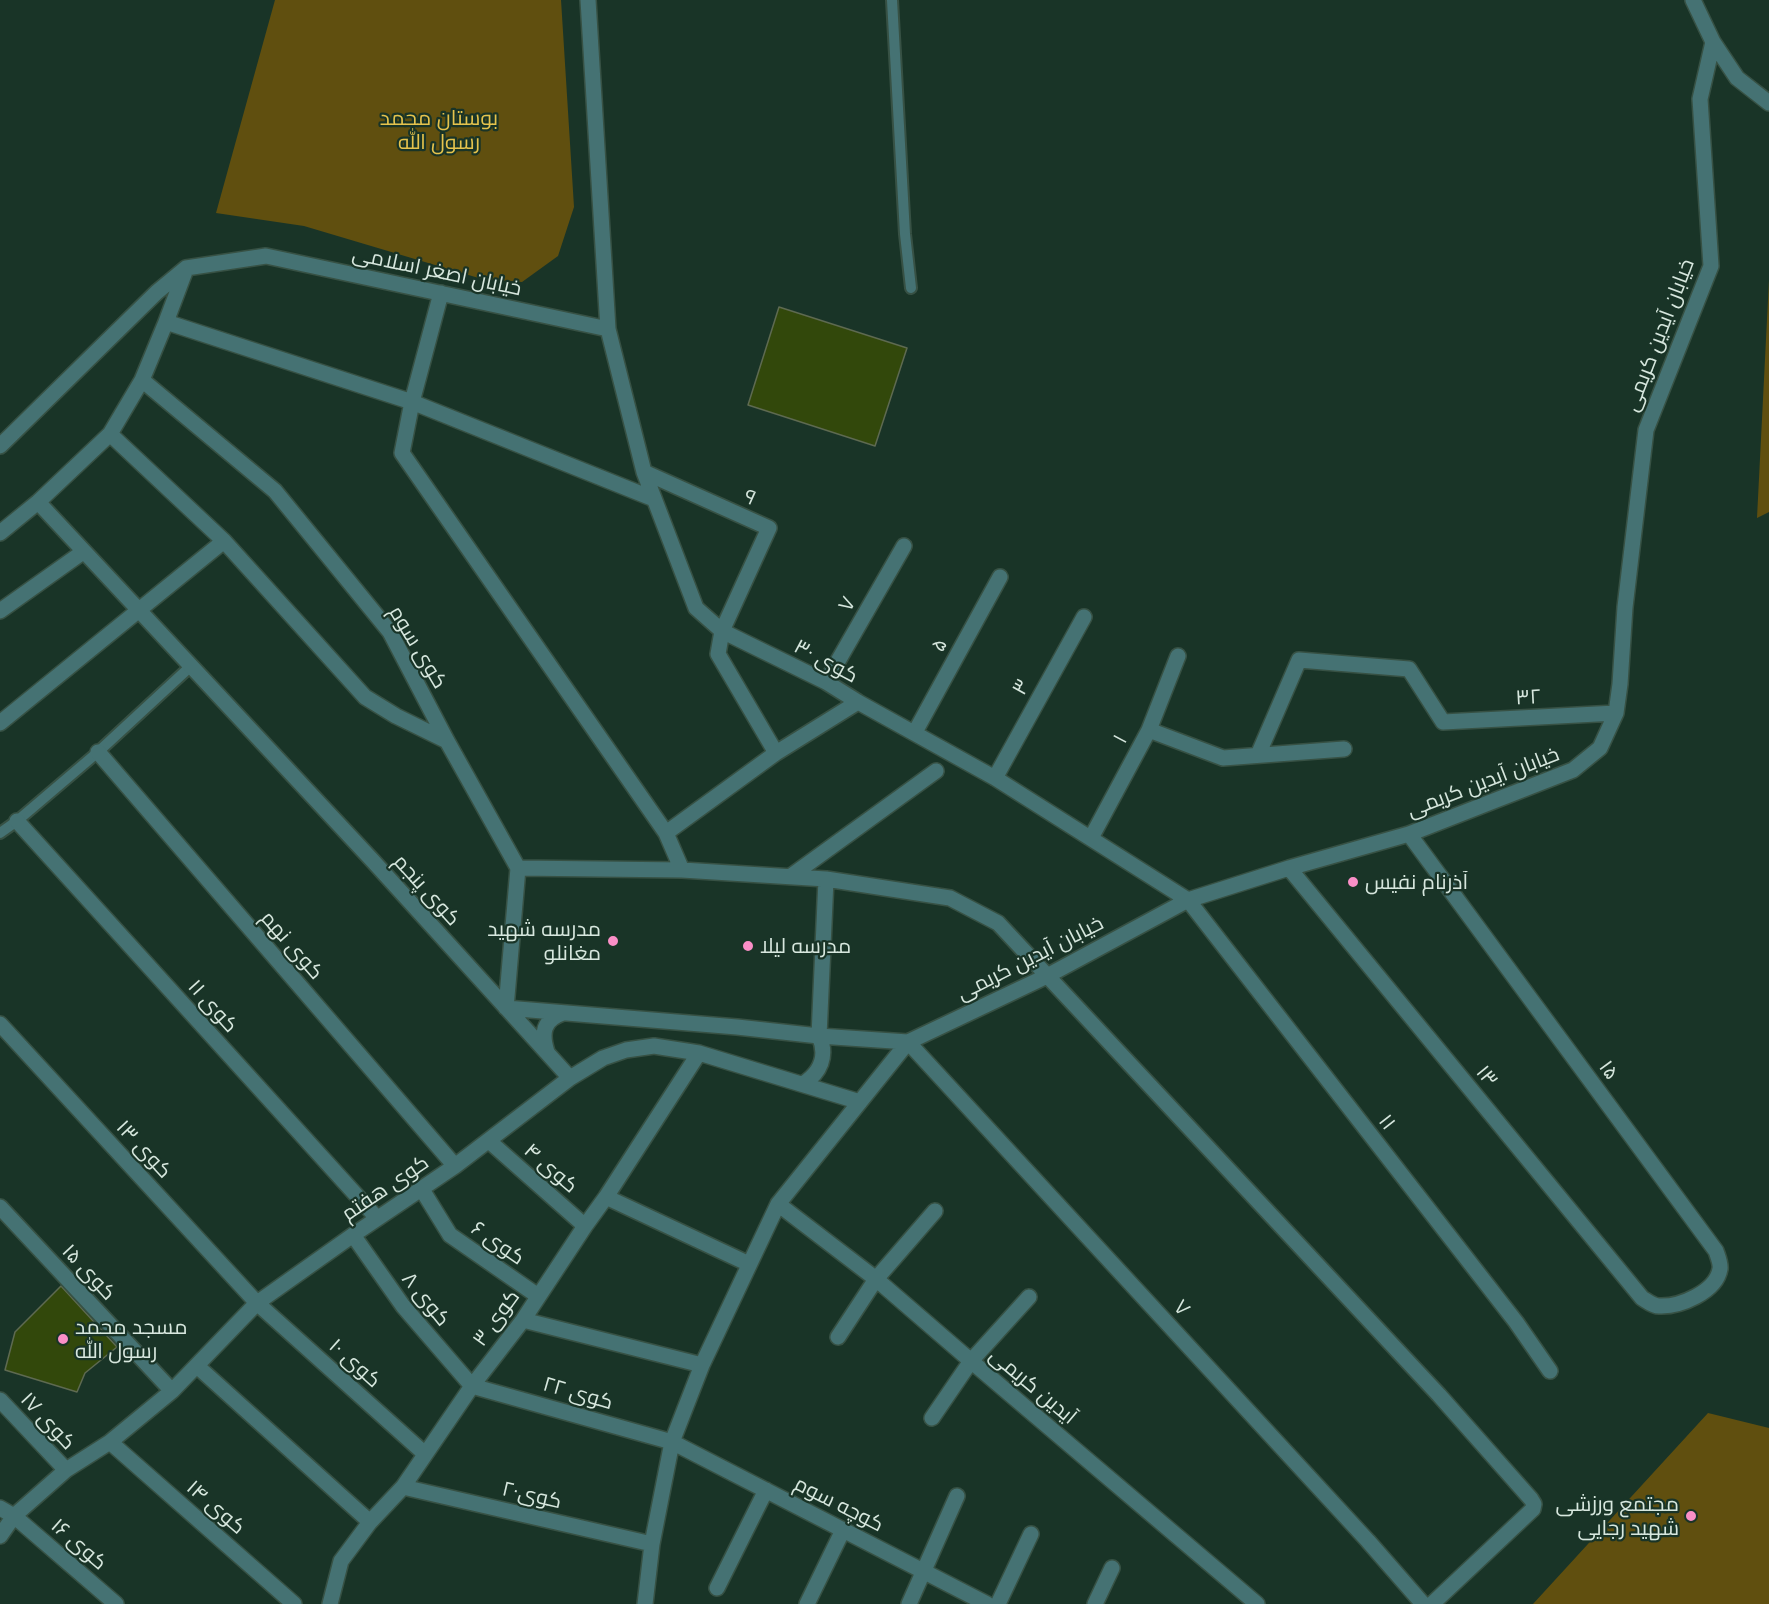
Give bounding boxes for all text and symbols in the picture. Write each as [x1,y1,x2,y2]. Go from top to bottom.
park label: بوستان محمد رسول الله [380,105,498,155]
street label: خیابان اصغر اسلامی [350,241,524,301]
street label: خیابان آیدین کریمی [1618,255,1700,415]
street label: ۹ [740,483,760,511]
street label: ۷ [833,592,861,616]
street label: کوی سوم [383,601,453,693]
street label: کوی ۳۰ [790,634,862,688]
street label: ۵ [925,634,953,656]
street label: ۳ [1007,675,1035,699]
street label: ۳۲ [1515,684,1541,710]
street label: ۱ [1107,730,1133,748]
street label: خیابان آیدین کریمی [1403,741,1563,823]
street label: کوی پنجم [388,849,466,931]
place label: آذرنام نفیس [1365,869,1468,895]
marker: آذرنام نفیس [1346,875,1360,889]
street label: کوی نهم [255,906,329,984]
street label: خیابان آیدین کریمی [953,910,1107,1006]
place label: مدرسه شهید مغانلو [487,916,601,966]
place label: مدرسه لیلا [760,933,851,959]
marker: مدرسه شهید مغانلو [606,934,620,948]
marker: مدرسه لیلا [741,939,755,953]
street label: کوی ۱۱ [183,974,243,1038]
street label: ۱۵ [1594,1055,1624,1085]
street label: ۱۳ [1471,1060,1503,1092]
street label: ۱۱ [1373,1109,1401,1135]
street label: کوی ۱۳ [111,1115,177,1183]
street label: کوی ۴ [519,1138,583,1198]
street label: کوی هفتم [337,1150,433,1226]
street label: کوی ۶ [466,1216,530,1270]
street label: کوی ۱۵ [57,1239,121,1305]
street label: کوی ۸ [397,1267,455,1331]
street label: کوی ۳ [467,1285,525,1351]
street label: ۷ [1168,1295,1196,1321]
place label: مسجد محمد رسول الله [75,1314,187,1364]
marker: مسجد محمد رسول الله [56,1332,70,1346]
street label: کوی ۱۰ [324,1333,386,1393]
street label: آیدین کریمی [984,1342,1082,1430]
street label: کوی ۲۲ [540,1371,616,1415]
street label: کوی ۱۷ [15,1387,81,1455]
street label: کوچه سوم [790,1471,888,1537]
street label: کوی ۱۴ [181,1475,251,1539]
street label: کوی۲۰ [500,1476,564,1514]
place label: مجتمع ورزشی شهید رجایی [1555,1491,1679,1541]
marker: مجتمع ورزشی شهید رجایی [1684,1509,1698,1523]
street label: کوی ۱۶ [46,1513,112,1575]

